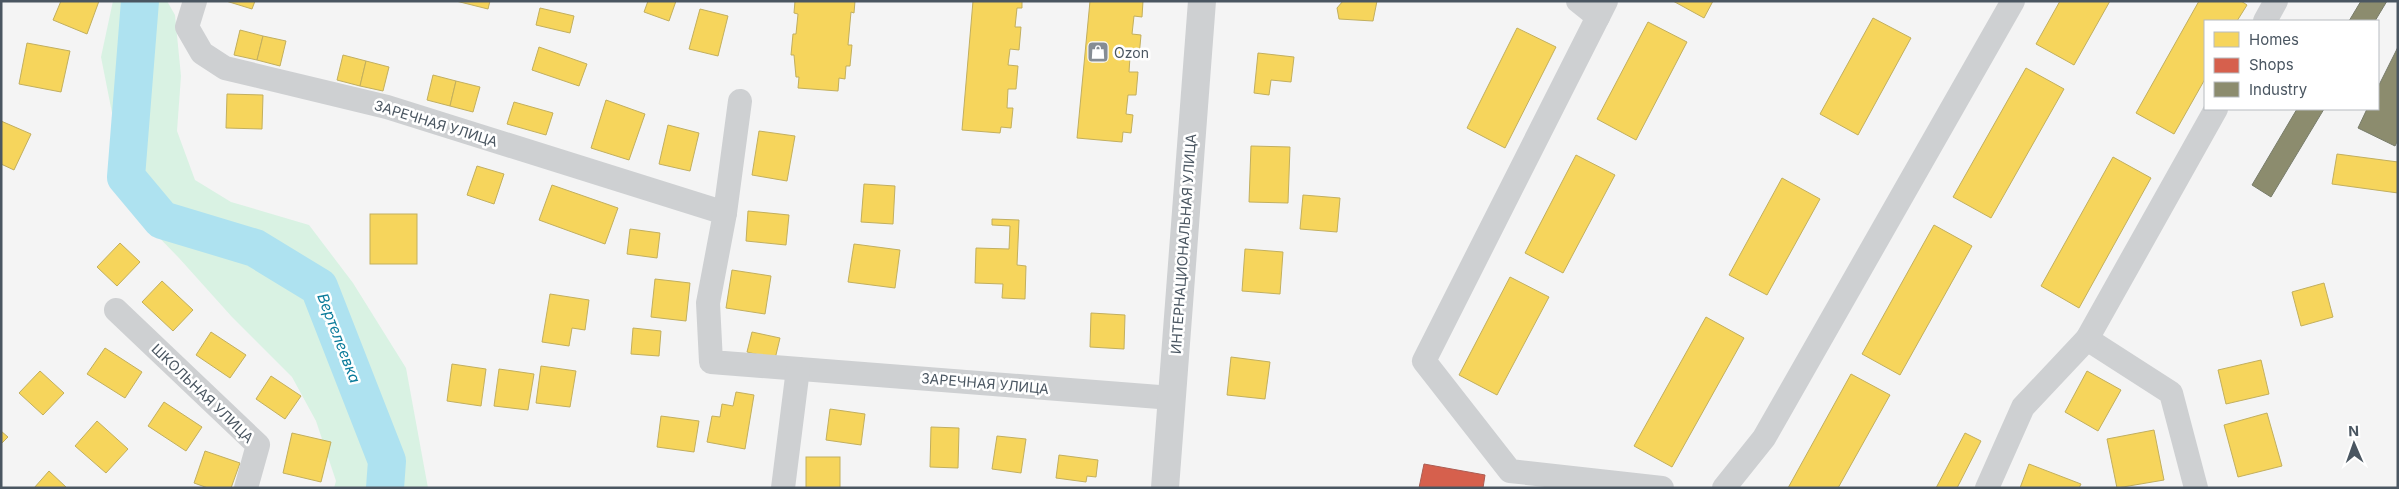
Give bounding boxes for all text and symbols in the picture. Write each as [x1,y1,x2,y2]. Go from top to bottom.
legend [2204,20,2379,110]
text: Homes [2249,30,2299,49]
shop icon: Ozon [1086,40,1110,64]
place label: Ozon [1114,44,1149,61]
text: Shops [2249,55,2294,74]
text: Industry [2249,80,2308,99]
street label: ЗАРЕЧНАЯ УЛИЦА [372,96,500,150]
street label: ИНТЕРНАЦИОНАЛЬНАЯ УЛИЦА [1167,133,1199,355]
water label: Вертелеевка [313,290,365,386]
street label: ШКОЛЬНАЯ УЛИЦА [148,340,258,446]
street label: ЗАРЕЧНАЯ УЛИЦА [920,369,1050,397]
north arrow [2329,419,2379,469]
text: N [2348,422,2359,439]

